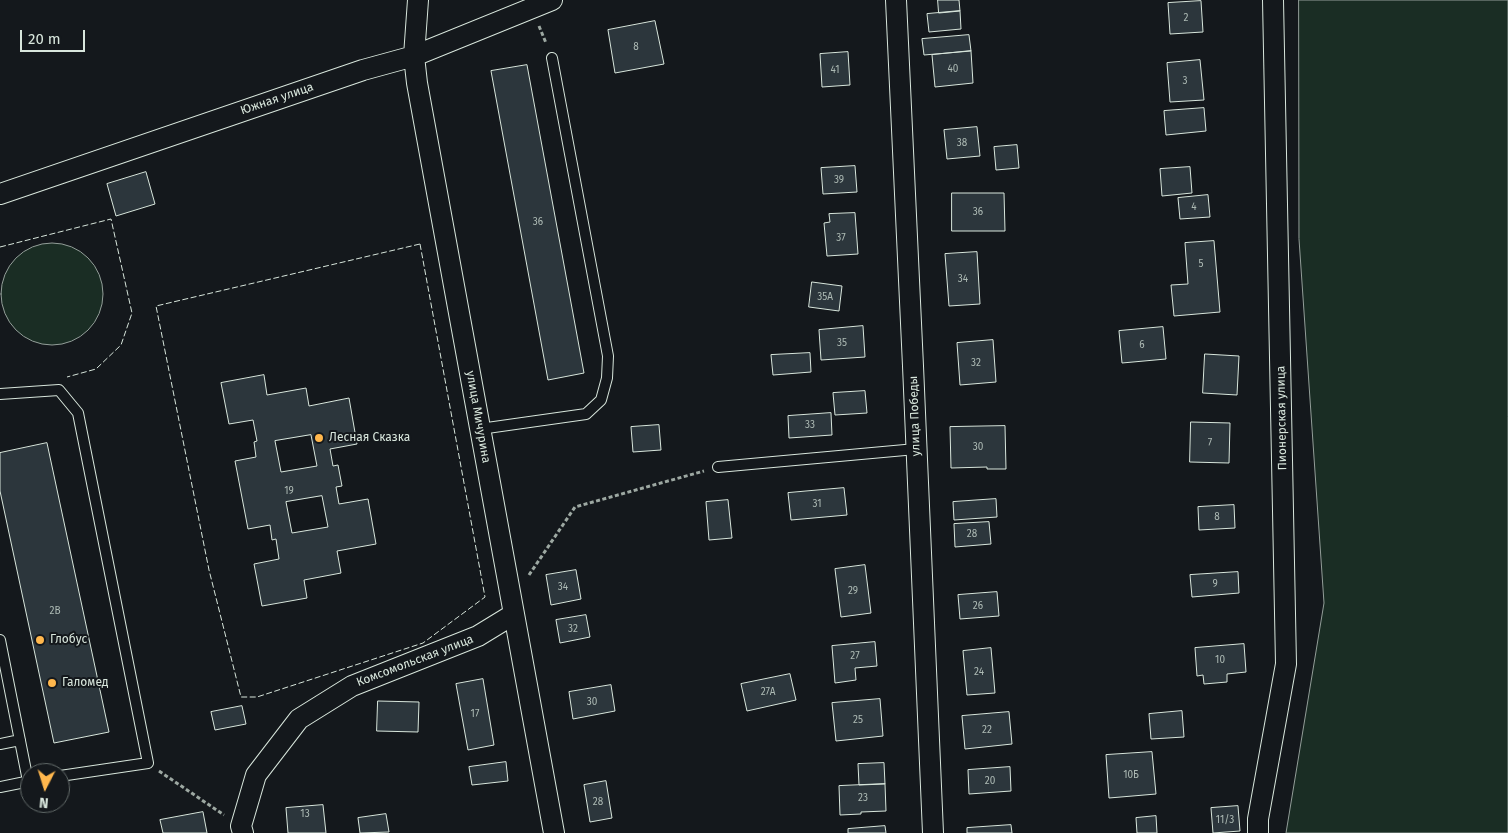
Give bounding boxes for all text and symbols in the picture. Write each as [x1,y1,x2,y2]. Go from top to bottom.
house number: 2 [1184,12,1188,24]
scale bar [22,20,88,52]
text: 20 m [28,30,61,48]
house number: 8 [633,41,639,53]
house number: 40 [948,63,958,75]
house number: 41 [830,64,840,76]
house number: 3 [1183,75,1187,87]
street label: Южная улица [239,80,315,118]
house number: 38 [957,137,967,149]
house number: 39 [834,174,844,186]
house number: 4 [1191,201,1197,213]
house number: 36 [973,206,983,218]
house number: 36 [533,216,543,228]
house number: 37 [836,232,846,244]
house number: 5 [1198,258,1204,270]
house number: 34 [958,273,968,285]
house number: 35А [817,291,833,303]
house number: 35 [837,337,847,349]
house number: 6 [1139,339,1145,351]
house number: 32 [971,357,981,369]
street label: Пионерская улица [1274,366,1290,470]
street label: улица Мичурина [463,370,493,464]
street label: улица Победы [906,375,924,457]
house number: 33 [805,419,815,431]
place label: Лесная Сказка [329,431,410,445]
marker: Лесная Сказка [313,432,325,444]
house number: 7 [1208,437,1212,449]
house number: 30 [973,441,983,453]
house number: 19 [284,485,294,497]
house number: 31 [812,498,822,510]
house number: 8 [1214,511,1220,523]
house number: 28 [967,528,977,540]
house number: 9 [1212,578,1218,590]
house number: 34 [558,581,568,593]
house number: 29 [848,585,858,597]
house number: 26 [973,600,983,612]
house number: 2В [49,605,61,617]
house number: 32 [568,623,578,635]
street label: Комсомольская улица [355,632,475,690]
place label: Глобус [50,633,87,647]
marker: Глобус [34,634,46,646]
house number: 27 [850,650,860,662]
house number: 10 [1215,654,1225,666]
house number: 24 [974,666,984,678]
place label: Галомед [62,676,109,690]
marker: Галомед [46,677,58,689]
house number: 27А [761,686,775,698]
house number: 30 [587,696,597,708]
house number: 17 [471,708,479,720]
house number: 25 [853,714,863,726]
house number: 22 [982,724,992,736]
north arrow [20,763,70,813]
house number: 10Б [1123,769,1139,781]
house number: 20 [985,775,995,787]
house number: 23 [858,792,868,804]
text: N [38,794,49,811]
house number: 28 [593,796,603,808]
house number: 13 [300,808,310,820]
house number: 11/3 [1216,814,1234,826]

